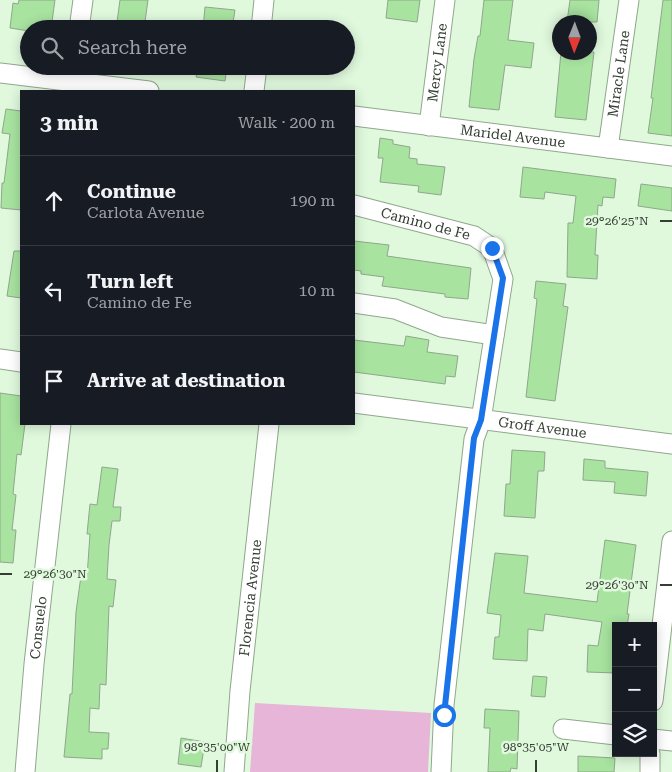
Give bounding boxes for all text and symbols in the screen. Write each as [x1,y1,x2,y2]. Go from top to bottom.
north arrow [552,15,597,60]
search box [20,20,355,75]
street label: Mercy Lane [424,22,450,103]
street label: Miracle Lane [604,29,633,118]
icon: search [38,34,66,62]
text: Search here [78,36,187,59]
text: 3 min [40,111,98,135]
text: Walk · 200 m [238,113,335,132]
street label: Maridel Avenue [459,121,566,151]
text: Continue [87,180,176,203]
icon: ahead [40,187,68,215]
text: 190 m [289,191,335,210]
text: Carlota Avenue [87,203,204,222]
street label: Camino de Fe [379,204,472,243]
text: 29°26'25"N [585,214,649,228]
route end [481,237,504,260]
text: Turn left [87,270,173,293]
icon: left [40,277,68,305]
text: 10 m [298,281,335,300]
text: Camino de Fe [87,293,192,312]
icon: arrive [40,367,68,395]
text: Arrive at destination [87,369,285,392]
street label: Groff Avenue [497,414,588,441]
street label: Florencia Avenue [236,538,264,657]
text: 29°26'30"N [23,567,87,581]
text: 29°26'30"N [585,578,649,592]
street label: Consuelo [27,595,50,660]
map controls [612,622,657,757]
button: + [612,622,657,667]
button: − [612,667,657,712]
route start [433,704,456,727]
button: layers [612,712,657,757]
text: 98°35'00"W [184,740,251,754]
text: 98°35'05"W [503,740,570,754]

